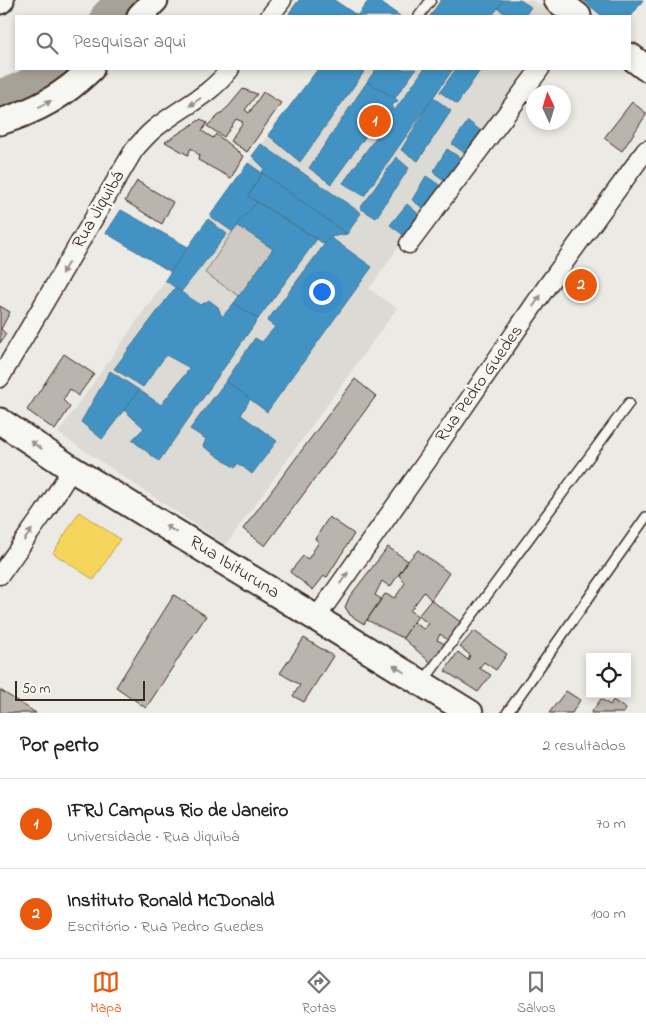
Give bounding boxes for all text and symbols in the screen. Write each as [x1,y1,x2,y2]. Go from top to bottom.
search box [15,15,631,70]
icon: search [33,29,61,57]
text: Pesquisar aqui [73,29,186,56]
north arrow [526,85,571,130]
one-way arrow [188,97,201,107]
one-way arrow [38,100,52,108]
pin: 1 [359,102,391,140]
street label: Rua Jiquibá [66,166,132,254]
one-way arrow [60,262,69,275]
pin: 2 [565,266,597,304]
your location [309,279,335,305]
one-way arrow [532,294,542,308]
street label: Rua Pedro Guedes [430,320,530,448]
one-way arrow [29,440,42,450]
one-way arrow [164,524,177,533]
one-way arrow [23,528,33,542]
street label: Rua Ibituruna [184,530,284,606]
one-way arrow [339,571,349,585]
map controls [586,653,631,698]
button: locate [586,653,631,698]
one-way arrow [392,664,405,673]
scale bar [15,678,145,701]
text: 50 m [22,679,50,700]
text: Por perto [20,731,99,761]
text: 2 resultados [543,734,626,758]
text: IFRJ Campus Rio de Janeiro [67,798,288,825]
text: 1 [33,812,39,836]
text: 70 m [596,812,626,836]
text: Universidade · Rua Jiquibá [67,825,239,849]
text: Instituto Ronald McDonald [67,888,274,915]
text: 2 [32,902,40,926]
text: 100 m [591,902,626,926]
text: Escritório · Rua Pedro Guedes [67,915,264,939]
tab: Mapa [90,968,122,1019]
tab: Rotas [302,968,336,1019]
tab: Salvos [517,968,556,1019]

